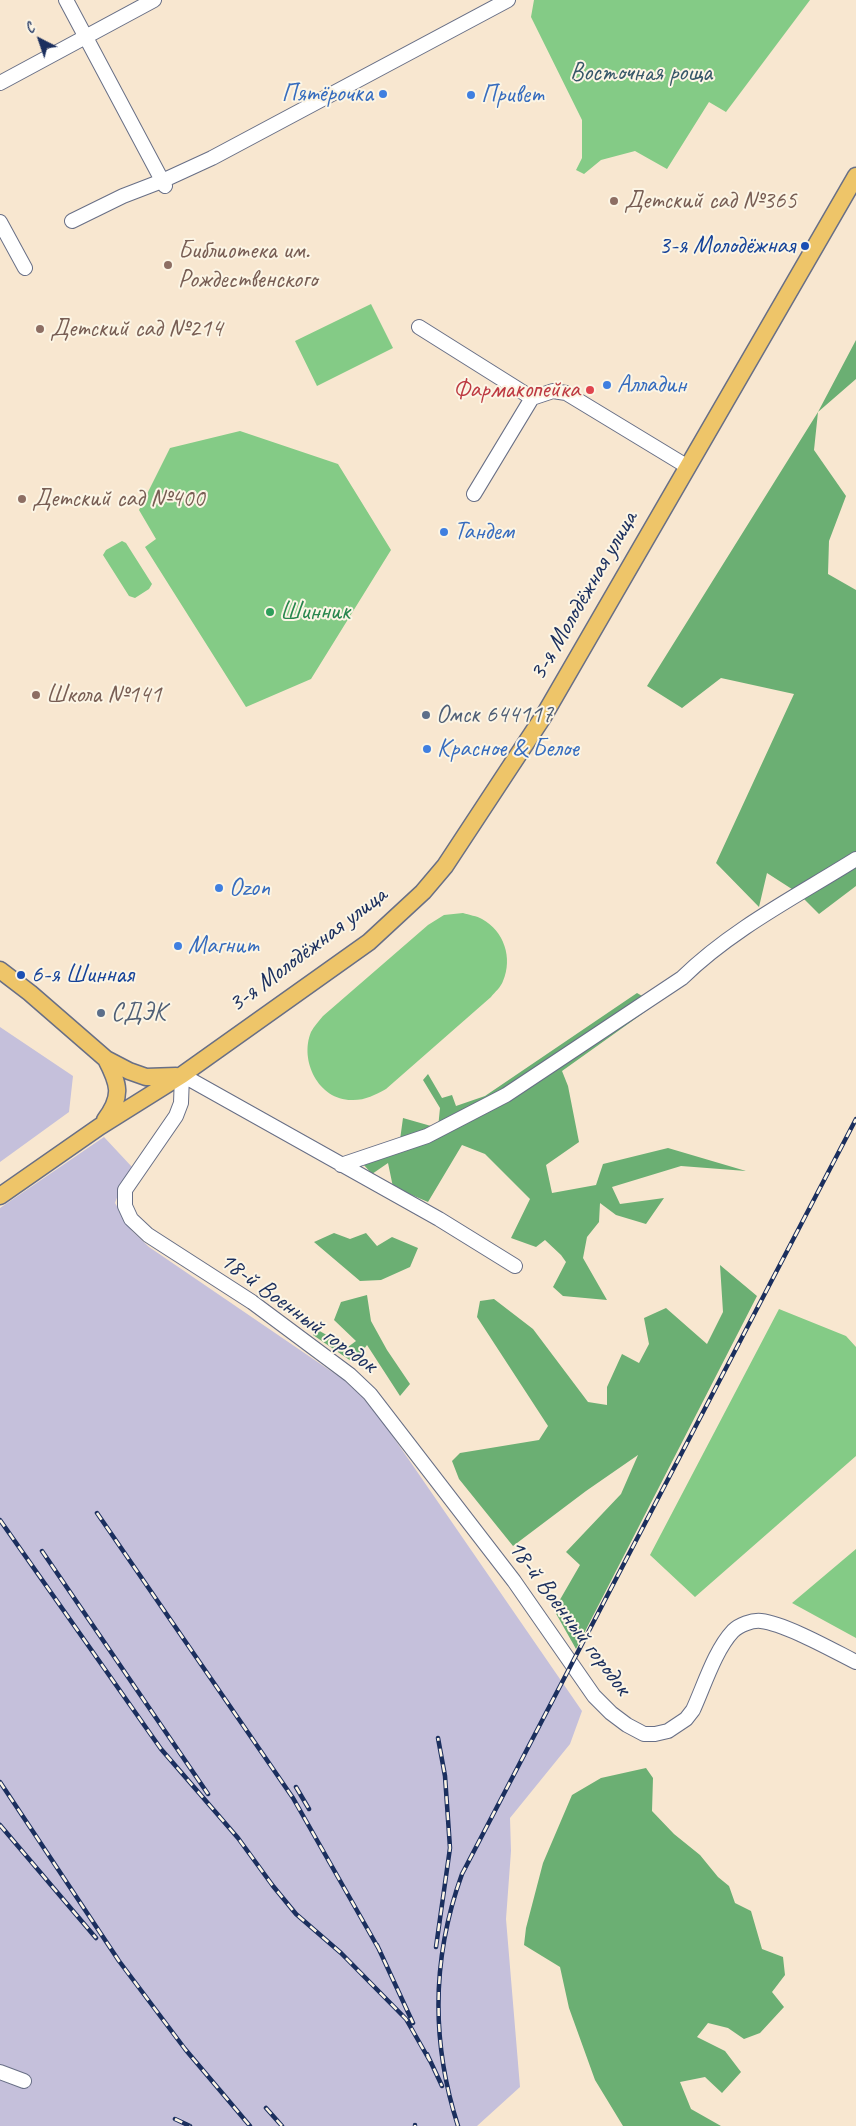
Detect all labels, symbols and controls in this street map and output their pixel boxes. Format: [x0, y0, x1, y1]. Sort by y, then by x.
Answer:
north arrow [15, 15, 65, 65]
text: С [22, 20, 38, 37]
park label: Восточная роща [570, 58, 712, 88]
place label: Пятёрочка [281, 79, 373, 109]
place label: Привет [481, 80, 544, 110]
marker: Пятёрочка [377, 88, 389, 100]
marker: Привет [465, 89, 477, 101]
place label: Детский сад №365 [624, 186, 797, 216]
marker: Детский сад №365 [608, 195, 620, 207]
place label: 3-я Молодёжная [659, 231, 795, 261]
place label: Библиотека им. Рождественского [178, 236, 317, 295]
marker: 3-я Молодёжная [799, 240, 811, 252]
marker: Библиотека им. Рождественского [162, 259, 174, 271]
place label: Детский сад №214 [50, 314, 223, 344]
marker: Детский сад №214 [34, 323, 46, 335]
place label: Алладин [617, 370, 686, 400]
place label: Фармакопейка [453, 375, 580, 405]
marker: Алладин [601, 379, 613, 391]
marker: Фармакопейка [584, 384, 596, 396]
place label: Детский сад №400 [32, 484, 205, 514]
marker: Детский сад №400 [16, 493, 28, 505]
street label: 3-я Молодёжная улица [523, 506, 645, 686]
place label: Тандем [454, 517, 514, 547]
marker: Тандем [438, 526, 450, 538]
place label: Шинник [280, 597, 350, 627]
marker: Шинник [264, 606, 276, 618]
place label: Школа №141 [46, 680, 162, 710]
marker: Школа №141 [30, 689, 42, 701]
place label: Омск 644117 [436, 700, 553, 730]
marker: Омск 644117 [420, 709, 432, 721]
place label: Красное & Белое [437, 734, 578, 764]
marker: Красное & Белое [421, 743, 433, 755]
place label: Ozon [229, 873, 270, 903]
street label: 3-я Молодёжная улица [223, 881, 393, 1019]
marker: Ozon [213, 882, 225, 894]
place label: Магнит [188, 931, 259, 961]
marker: Магнит [172, 940, 184, 952]
place label: 6-я Шинная [31, 960, 134, 990]
marker: 6-я Шинная [15, 969, 27, 981]
place label: СДЭК [111, 998, 166, 1028]
marker: СДЭК [95, 1007, 107, 1019]
street label: 18-й Военный городок [213, 1246, 383, 1380]
street label: 18-й Военный городок [501, 1534, 637, 1702]

